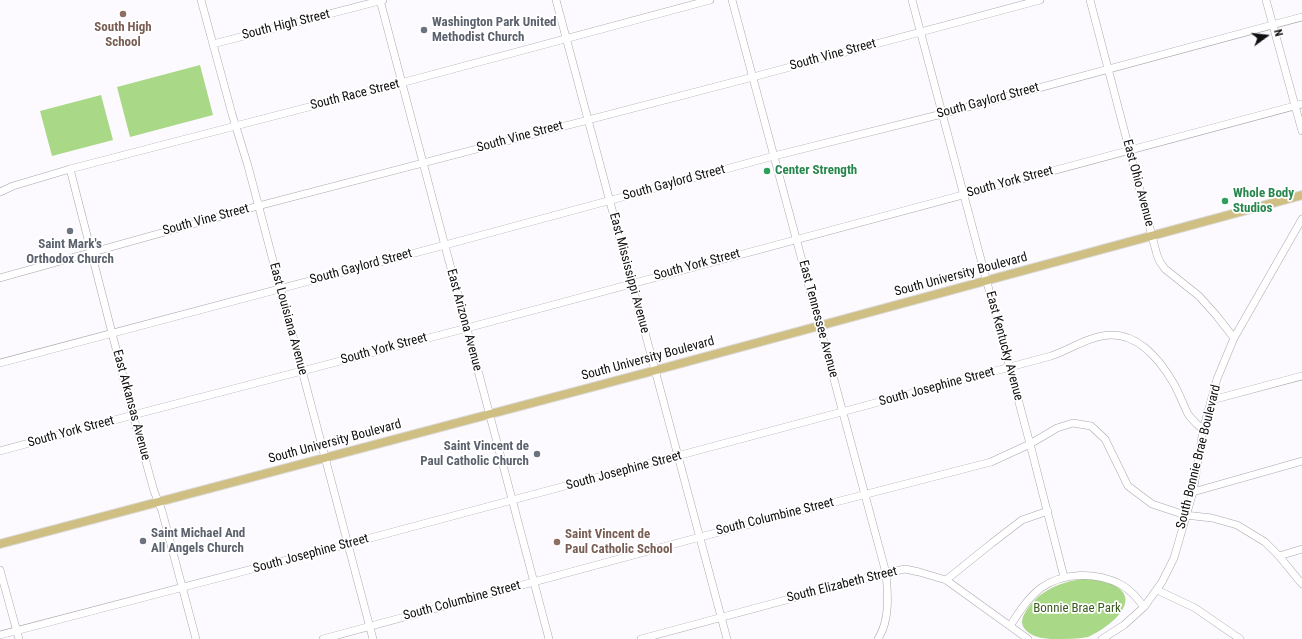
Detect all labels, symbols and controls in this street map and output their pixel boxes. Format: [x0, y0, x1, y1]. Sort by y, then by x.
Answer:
street label: South High Street [241, 7, 331, 43]
marker: South High School [118, 9, 128, 19]
place label: Washington Park United Methodist Church [432, 15, 557, 46]
north arrow [1246, 16, 1286, 56]
place label: South High School [94, 20, 152, 51]
marker: Washington Park United Methodist Church [419, 25, 429, 35]
text: N [1271, 28, 1285, 38]
street label: South Vine Street [788, 36, 878, 74]
street label: South Race Street [309, 76, 401, 114]
street label: South Gaylord Street [935, 80, 1041, 122]
street label: South Vine Street [475, 118, 565, 156]
street label: East Ohio Avenue [1119, 138, 1157, 228]
street label: South Gaylord Street [621, 162, 727, 204]
place label: Center Strength [775, 163, 857, 179]
street label: South York Street [965, 163, 1055, 201]
marker: Center Strength [762, 166, 772, 176]
place label: Whole Body Studios [1233, 186, 1294, 217]
marker: Whole Body Studios [1220, 196, 1230, 206]
street label: South Vine Street [161, 201, 251, 239]
street label: East Mississippi Avenue [605, 211, 653, 335]
marker: Saint Mark's Orthodox Church [65, 226, 75, 236]
place label: Saint Mark's Orthodox Church [26, 237, 114, 268]
street label: South Gaylord Street [308, 246, 414, 288]
street label: South York Street [652, 246, 742, 284]
street label: South University Boulevard [893, 250, 1029, 300]
street label: East Tennessee Avenue [795, 259, 841, 379]
street label: East Louisiana Avenue [266, 261, 310, 377]
street label: East Arizona Avenue [443, 267, 485, 373]
street label: East Kentucky Avenue [982, 290, 1026, 402]
street label: South York Street [339, 330, 429, 368]
street label: South University Boulevard [580, 334, 716, 384]
street label: East Arkansas Avenue [109, 348, 153, 462]
street label: South Josephine Street [878, 364, 996, 410]
street label: South Bonnie Brae Boulevard [1174, 383, 1224, 531]
street label: South York Street [26, 413, 116, 451]
street label: South University Boulevard [267, 417, 403, 467]
place label: Saint Vincent de Paul Catholic Church [420, 439, 529, 470]
street label: South Josephine Street [565, 448, 683, 494]
marker: Saint Vincent de Paul Catholic Church [532, 449, 542, 459]
street label: South Columbine Street [714, 495, 836, 539]
place label: Saint Michael And All Angels Church [151, 526, 245, 557]
place label: Saint Vincent de Paul Catholic School [565, 527, 673, 558]
street label: South Josephine Street [252, 531, 370, 577]
marker: Saint Michael And All Angels Church [138, 536, 148, 546]
marker: Saint Vincent de Paul Catholic School [552, 537, 562, 547]
street label: South Elizabeth Street [785, 564, 899, 606]
street label: South Columbine Street [402, 578, 522, 624]
park label: Bonnie Brae Park [1033, 601, 1121, 617]

